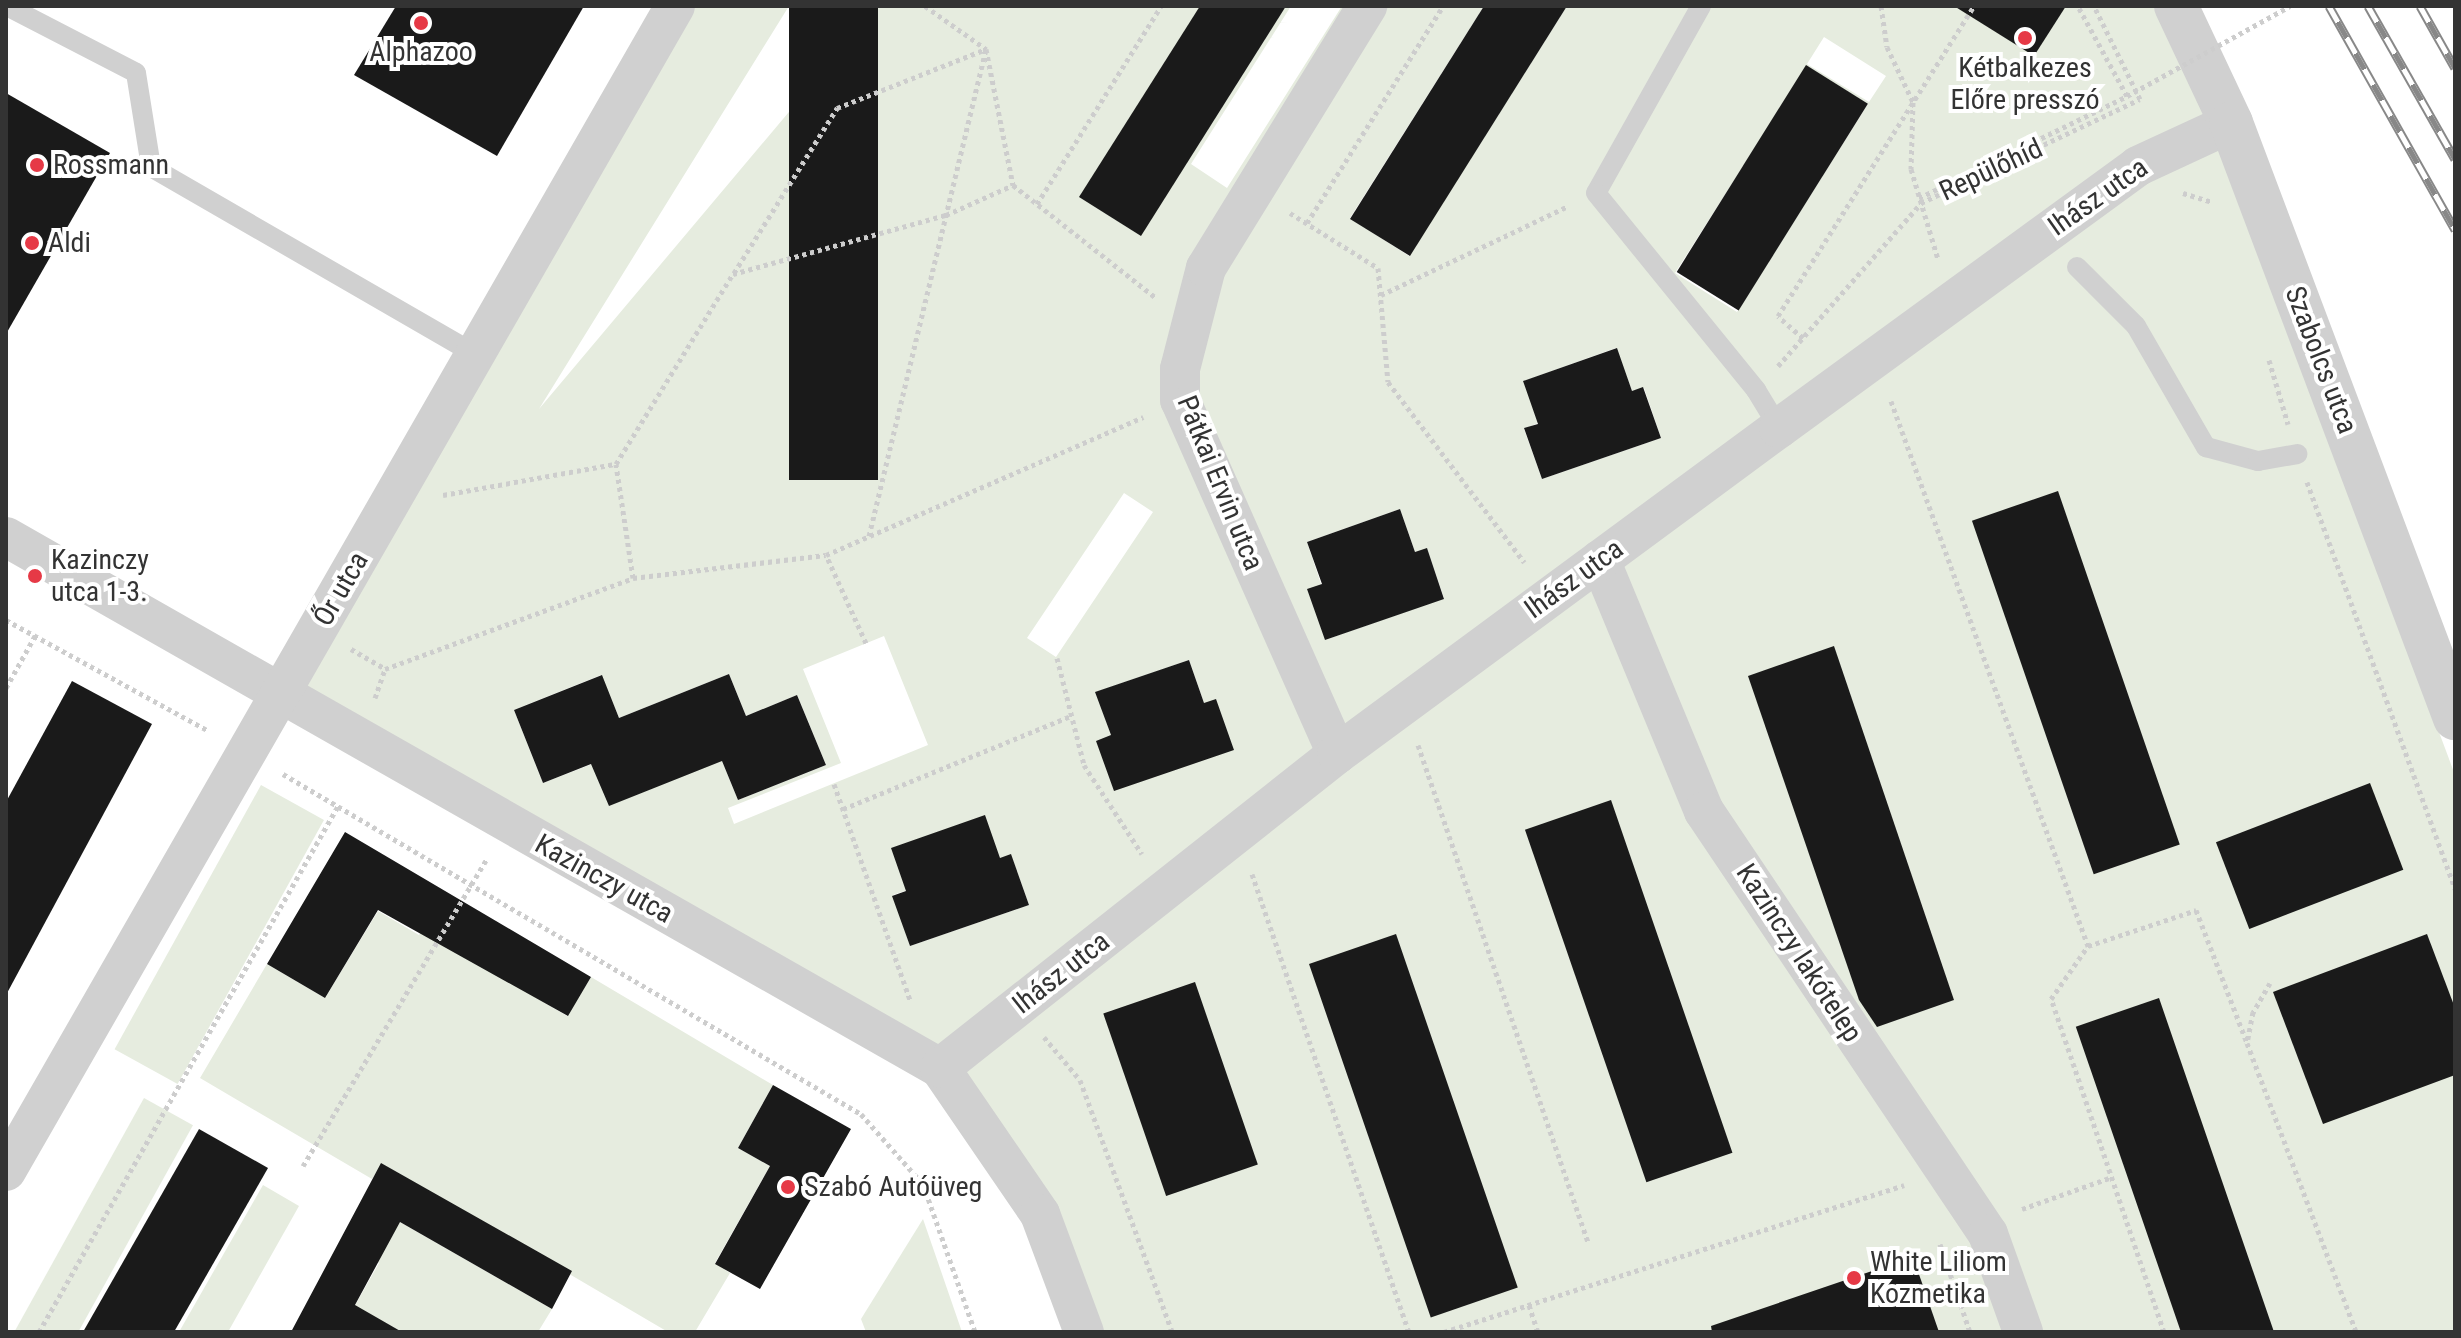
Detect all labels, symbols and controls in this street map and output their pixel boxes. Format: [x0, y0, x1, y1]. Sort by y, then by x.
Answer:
marker: Alphazoo [412, 14, 430, 32]
marker: Kétbalkezes Előre presszó [2016, 29, 2034, 47]
place label: Alphazoo [369, 35, 473, 69]
place label: Kétbalkezes Előre presszó [1950, 51, 2100, 117]
street label: Repülőhíd [1934, 132, 2048, 208]
place label: Rossmann [53, 148, 169, 182]
street label: Ihász utca [2042, 151, 2154, 243]
marker: Rossmann [28, 156, 46, 174]
place label: Aldi [48, 226, 91, 260]
marker: Aldi [23, 234, 41, 252]
street label: Szabolcs utca [2278, 282, 2364, 438]
street label: Pátkai Ervin utca [1170, 391, 1270, 575]
street label: Ihász utca [1518, 532, 1630, 626]
place label: Kazinczy utca 1-3. [51, 543, 149, 609]
street label: Őr utca [306, 546, 376, 632]
marker: Kazinczy utca 1-3. [26, 567, 44, 585]
street label: Kazinczy utca [529, 827, 679, 931]
street label: Kazinczy lakótelep [1729, 858, 1869, 1048]
street label: Ihász utca [1006, 925, 1116, 1021]
place label: Szabó Autóüveg [804, 1170, 982, 1204]
marker: Szabó Autóüveg [779, 1178, 797, 1196]
place label: White Liliom Kozmetika [1870, 1245, 2007, 1311]
marker: White Liliom Kozmetika [1845, 1269, 1863, 1287]

